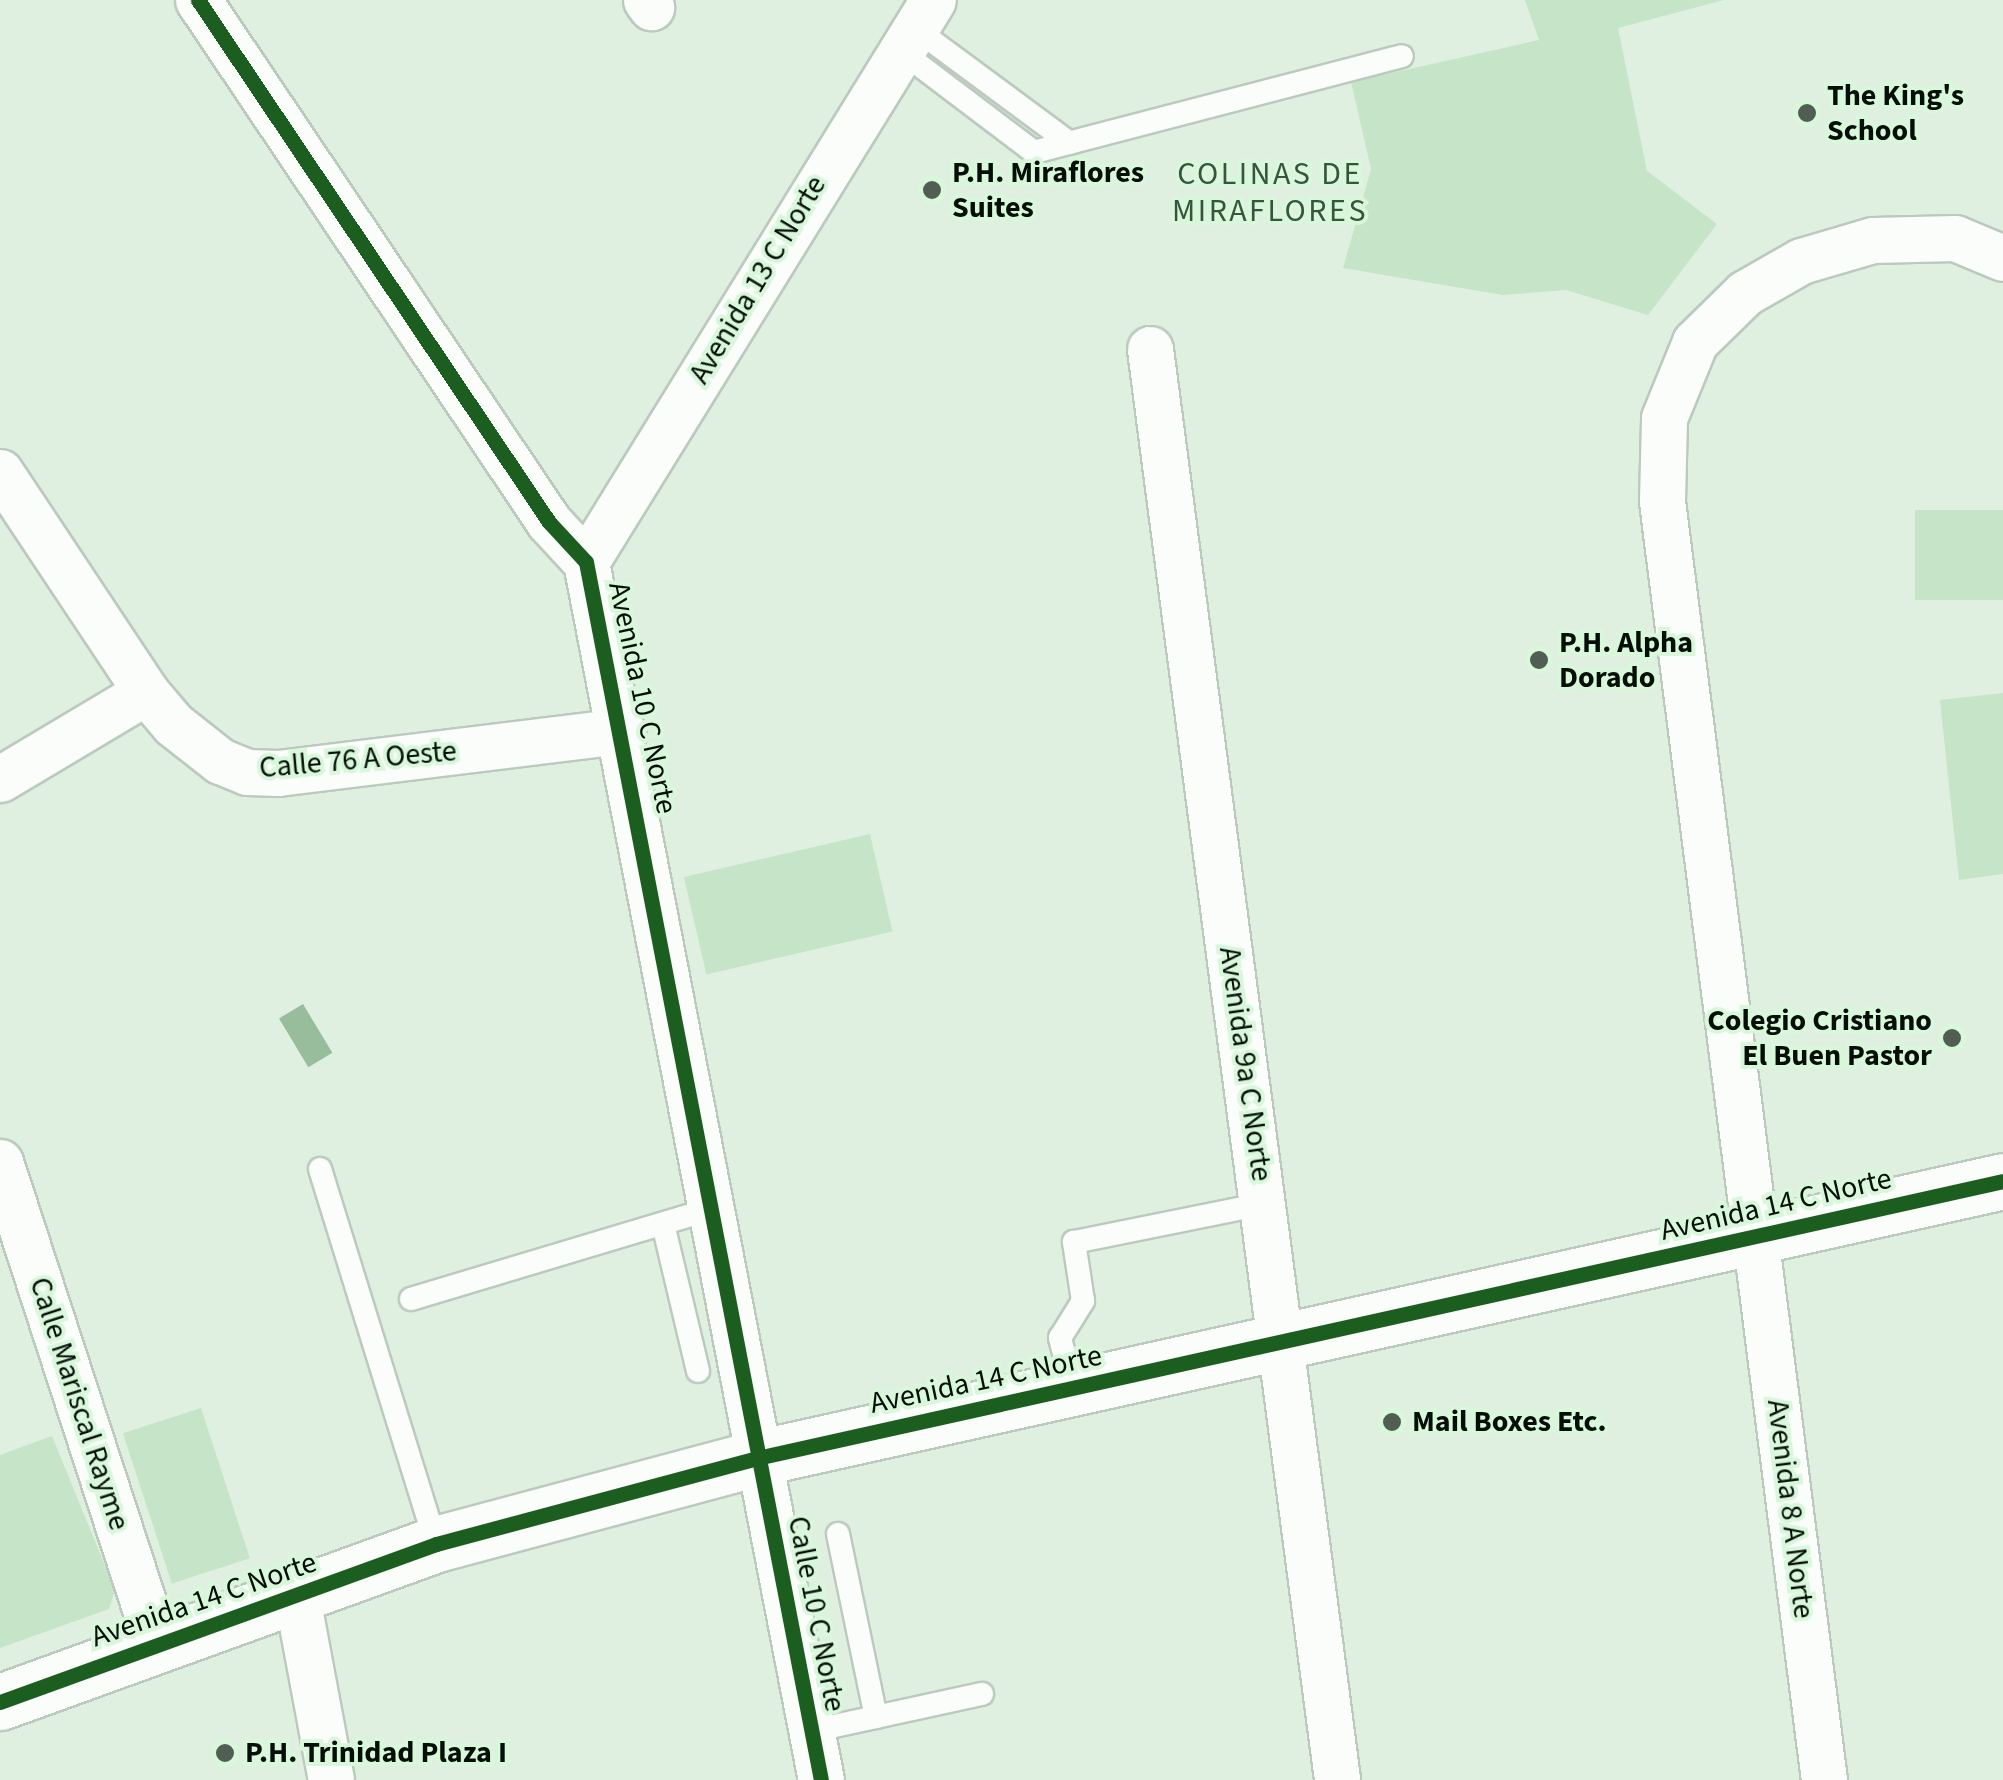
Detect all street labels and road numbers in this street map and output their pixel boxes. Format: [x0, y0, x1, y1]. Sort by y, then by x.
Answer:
street label: Avenida 13 C Norte [682, 170, 834, 390]
street label: Avenida 10 C Norte [600, 579, 684, 817]
street label: Calle 76 A Oeste [258, 733, 458, 787]
street label: Avenida 9a C Norte [1211, 945, 1279, 1183]
street label: Avenida 14 C Norte [1657, 1161, 1895, 1249]
street label: Calle Mariscal Rayme [21, 1273, 137, 1535]
street label: Avenida 14 C Norte [867, 1338, 1105, 1422]
street label: Avenida 8 A Norte [1759, 1397, 1821, 1621]
street label: Calle 10 C Norte [779, 1513, 853, 1715]
street label: Avenida 14 C Norte [87, 1545, 321, 1655]

